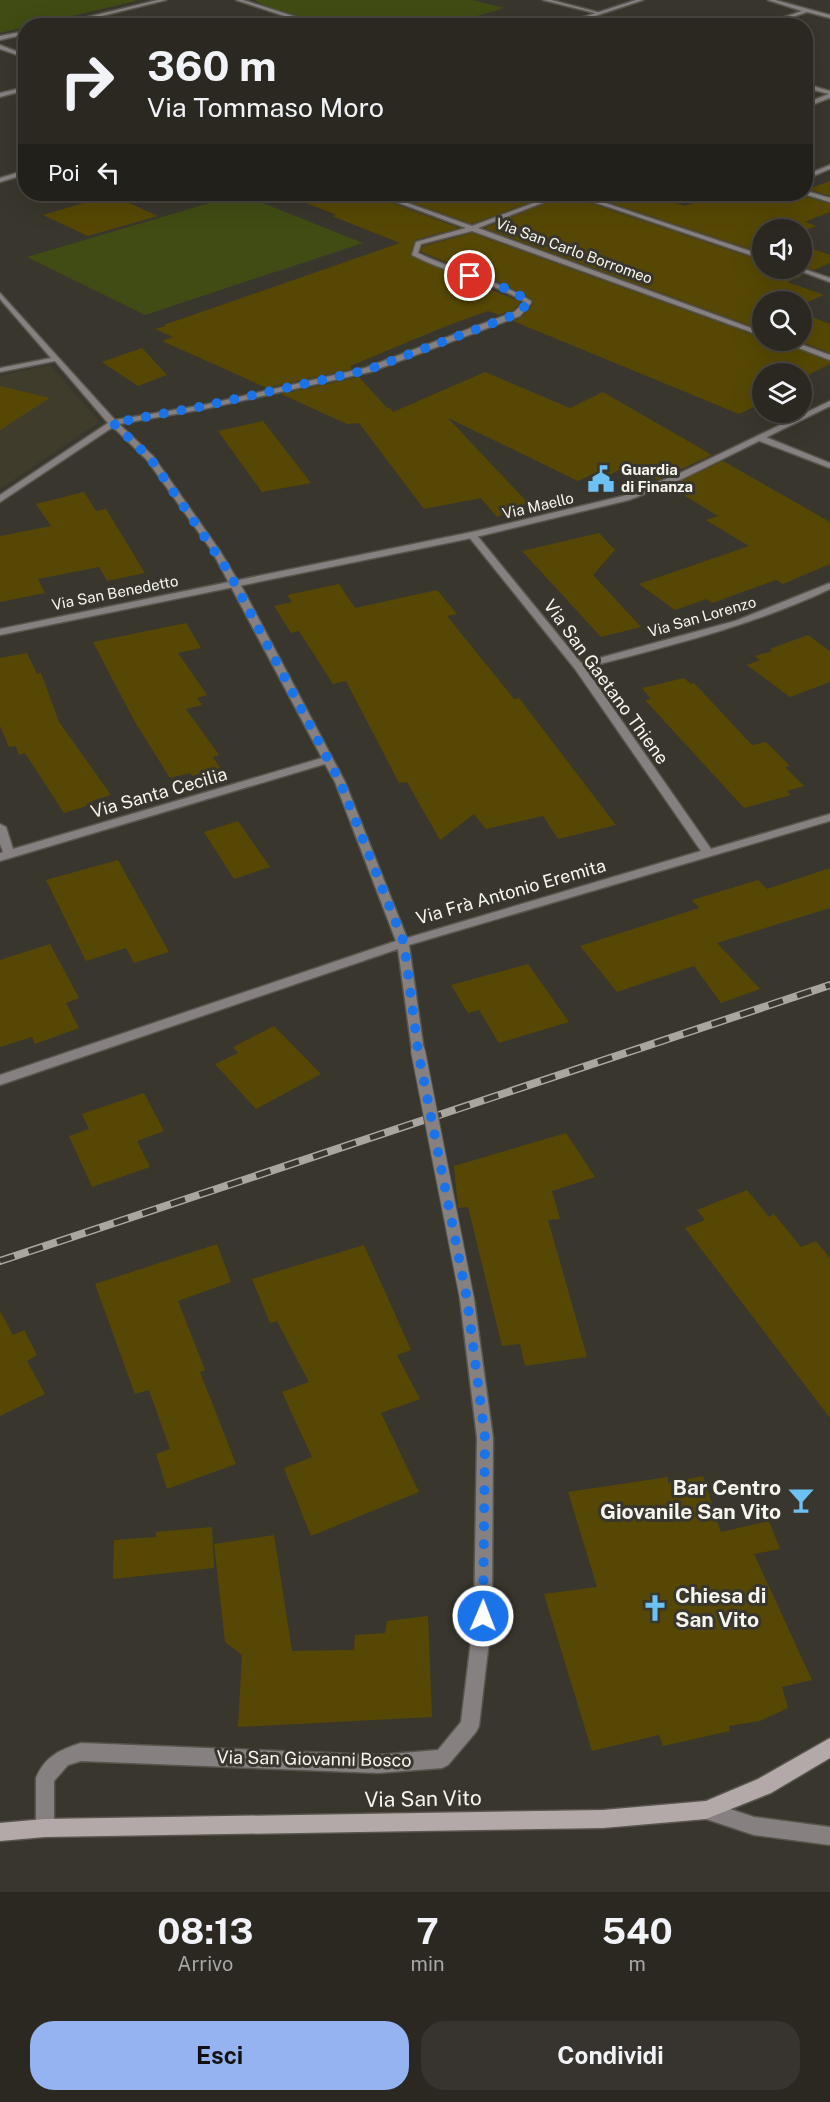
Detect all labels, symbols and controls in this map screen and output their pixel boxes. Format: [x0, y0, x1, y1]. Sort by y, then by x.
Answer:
text: 360 m [147, 41, 277, 90]
icon: right [48, 42, 126, 120]
text: Via Tommaso Moro [147, 91, 384, 123]
icon: left [92, 156, 125, 189]
text: Poi [48, 160, 80, 186]
street label: Via San Carlo Borromeo [493, 214, 655, 287]
map controls [752, 219, 812, 423]
button: sound [752, 219, 812, 279]
pin [444, 250, 495, 301]
icon: arrive [453, 259, 486, 292]
button: search [752, 291, 812, 351]
button: layers [752, 363, 812, 423]
place label: Guardia di Finanza [621, 461, 693, 495]
public building icon: Guardia di Finanza [586, 464, 616, 494]
street label: Via Maello [501, 489, 575, 522]
street label: Via San Benedetto [50, 572, 180, 613]
street label: Via San Lorenzo [646, 593, 758, 640]
street label: Via San Gaetano Thiene [540, 595, 673, 768]
street label: Via Santa Cecilia [88, 763, 229, 822]
street label: Via Frà Antonio Eremita [413, 854, 608, 929]
place label: Bar Centro Giovanile San Vito [600, 1475, 781, 1524]
bar icon: Bar Centro Giovanile San Vito [786, 1485, 816, 1515]
place label: Chiesa di San Vito [675, 1583, 766, 1632]
position arrow [451, 1584, 515, 1648]
church icon: Chiesa di San Vito [640, 1593, 670, 1623]
street label: Via San Giovanni Bosco [216, 1746, 412, 1771]
street label: Via San Vito [364, 1785, 482, 1812]
text: 08:13 [157, 1910, 253, 1952]
text: 7 [416, 1910, 439, 1952]
text: 540 [602, 1910, 673, 1952]
text: Arrivo [177, 1952, 233, 1976]
text: min [411, 1952, 445, 1976]
text: m [629, 1952, 646, 1976]
button: Esci [30, 2021, 409, 2090]
button: Condividi [421, 2021, 800, 2090]

